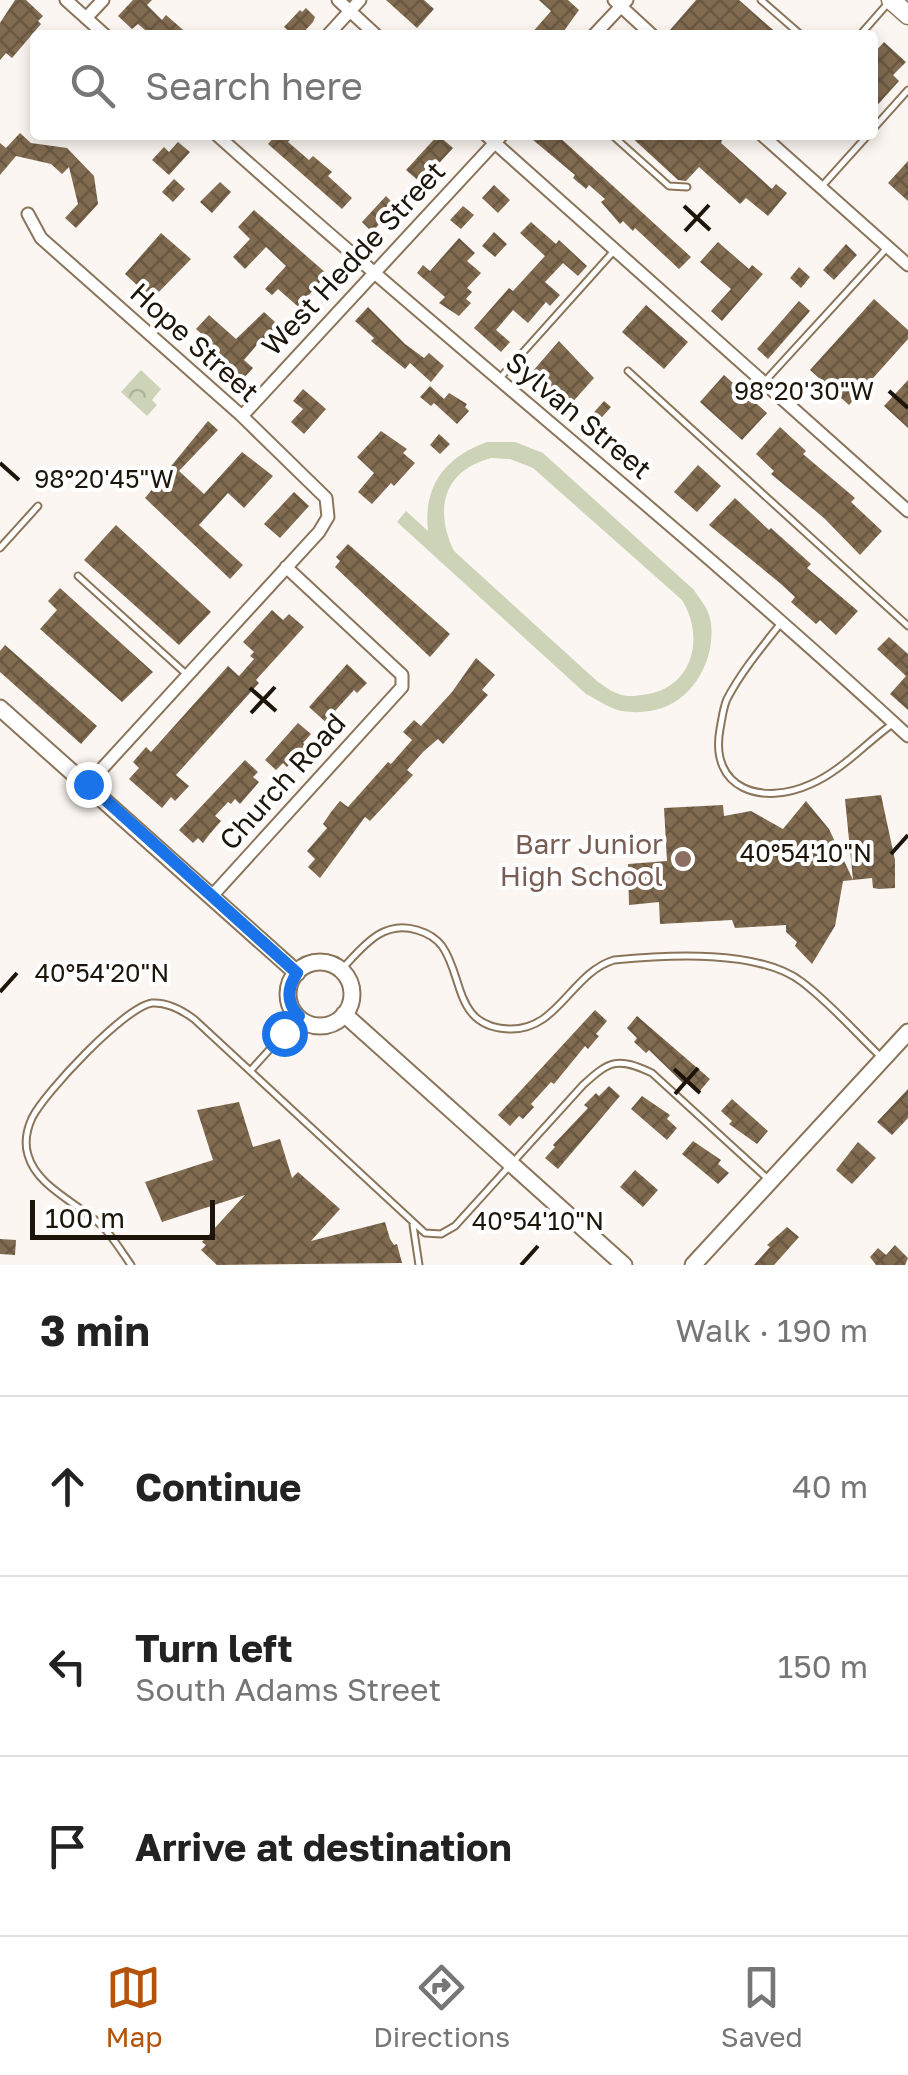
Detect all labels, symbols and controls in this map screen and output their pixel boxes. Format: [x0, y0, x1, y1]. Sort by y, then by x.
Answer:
search box [30, 30, 878, 140]
icon: search [65, 58, 120, 113]
text: Search here [145, 63, 363, 108]
street label: West Hedde Street [255, 154, 451, 362]
street label: Hope Street [124, 276, 266, 408]
street label: Sylvan Street [500, 345, 658, 485]
text: 98°20'30"W [734, 375, 874, 406]
text: 98°20'45"W [34, 463, 174, 494]
street label: Church Road [212, 706, 352, 856]
route end [66, 762, 112, 808]
place label: Barr Junior High School [500, 827, 663, 892]
text: 40°54'10"N [740, 837, 872, 868]
marker: Barr Junior High School [672, 848, 694, 870]
text: 40°54'20"N [35, 957, 169, 988]
route start [262, 1011, 308, 1057]
scale bar [30, 1195, 215, 1240]
text: 100 m [45, 1201, 125, 1234]
text: 40°54'10"N [472, 1205, 604, 1236]
text: 3 min [40, 1305, 150, 1355]
text: Walk · 190 m [676, 1311, 868, 1349]
icon: ahead [40, 1459, 95, 1514]
text: Continue [135, 1464, 301, 1509]
text: 40 m [792, 1467, 868, 1505]
text: Turn left [135, 1625, 293, 1670]
icon: left [40, 1639, 95, 1694]
text: 150 m [778, 1647, 868, 1685]
text: South Adams Street [135, 1670, 441, 1708]
icon: arrive [40, 1819, 95, 1874]
text: Arrive at destination [135, 1824, 512, 1869]
tab: Map [105, 1960, 163, 2053]
tab: Directions [373, 1960, 510, 2053]
tab: Saved [721, 1960, 803, 2053]

